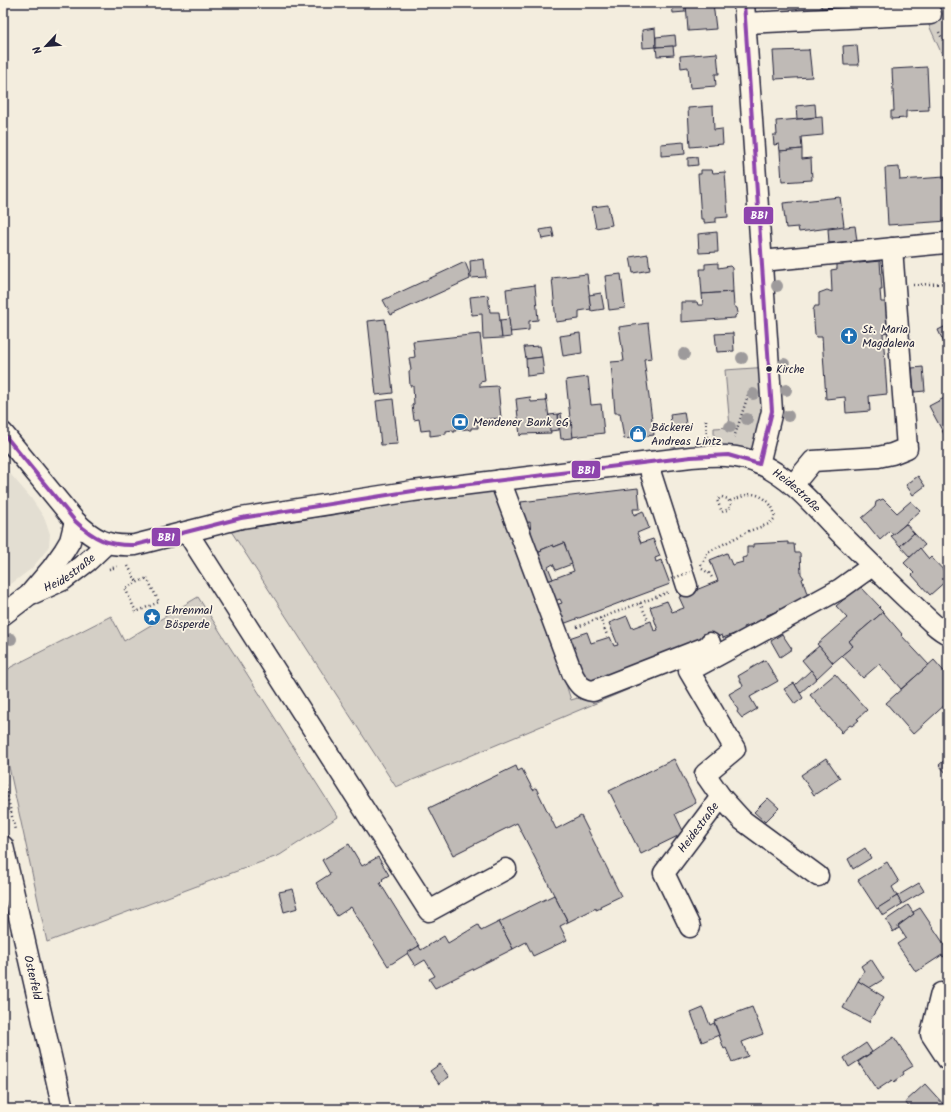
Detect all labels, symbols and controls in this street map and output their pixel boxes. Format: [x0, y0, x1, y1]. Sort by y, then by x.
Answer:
north arrow [26, 26, 66, 66]
text: N [28, 43, 48, 57]
line badge: BB1 [743, 206, 774, 225]
text: BB1 [750, 207, 768, 225]
place label: St. Maria Magdalena [862, 320, 915, 353]
church icon: St. Maria Magdalena [839, 326, 859, 346]
place label: Kirche [776, 361, 805, 379]
marker: Kirche [764, 364, 774, 374]
bank icon: Mendener Bank eG [450, 412, 470, 432]
place label: Mendener Bank eG [473, 413, 569, 432]
place label: Bäckerei Andreas Lintz [651, 418, 721, 451]
shop icon: Bäckerei Andreas Lintz [628, 424, 648, 444]
line badge: BB1 [571, 460, 601, 479]
text: BB1 [577, 462, 595, 480]
street label: Heidestraße [768, 464, 826, 517]
line badge: BB1 [151, 527, 181, 547]
text: BB1 [157, 529, 175, 547]
street label: Heidestraße [41, 549, 101, 598]
place label: Ehrenmal Bösperde [165, 601, 212, 634]
place icon: Ehrenmal Bösperde [142, 607, 162, 627]
street label: Heidestraße [673, 798, 724, 857]
street label: Osterfeld [18, 953, 47, 1003]

